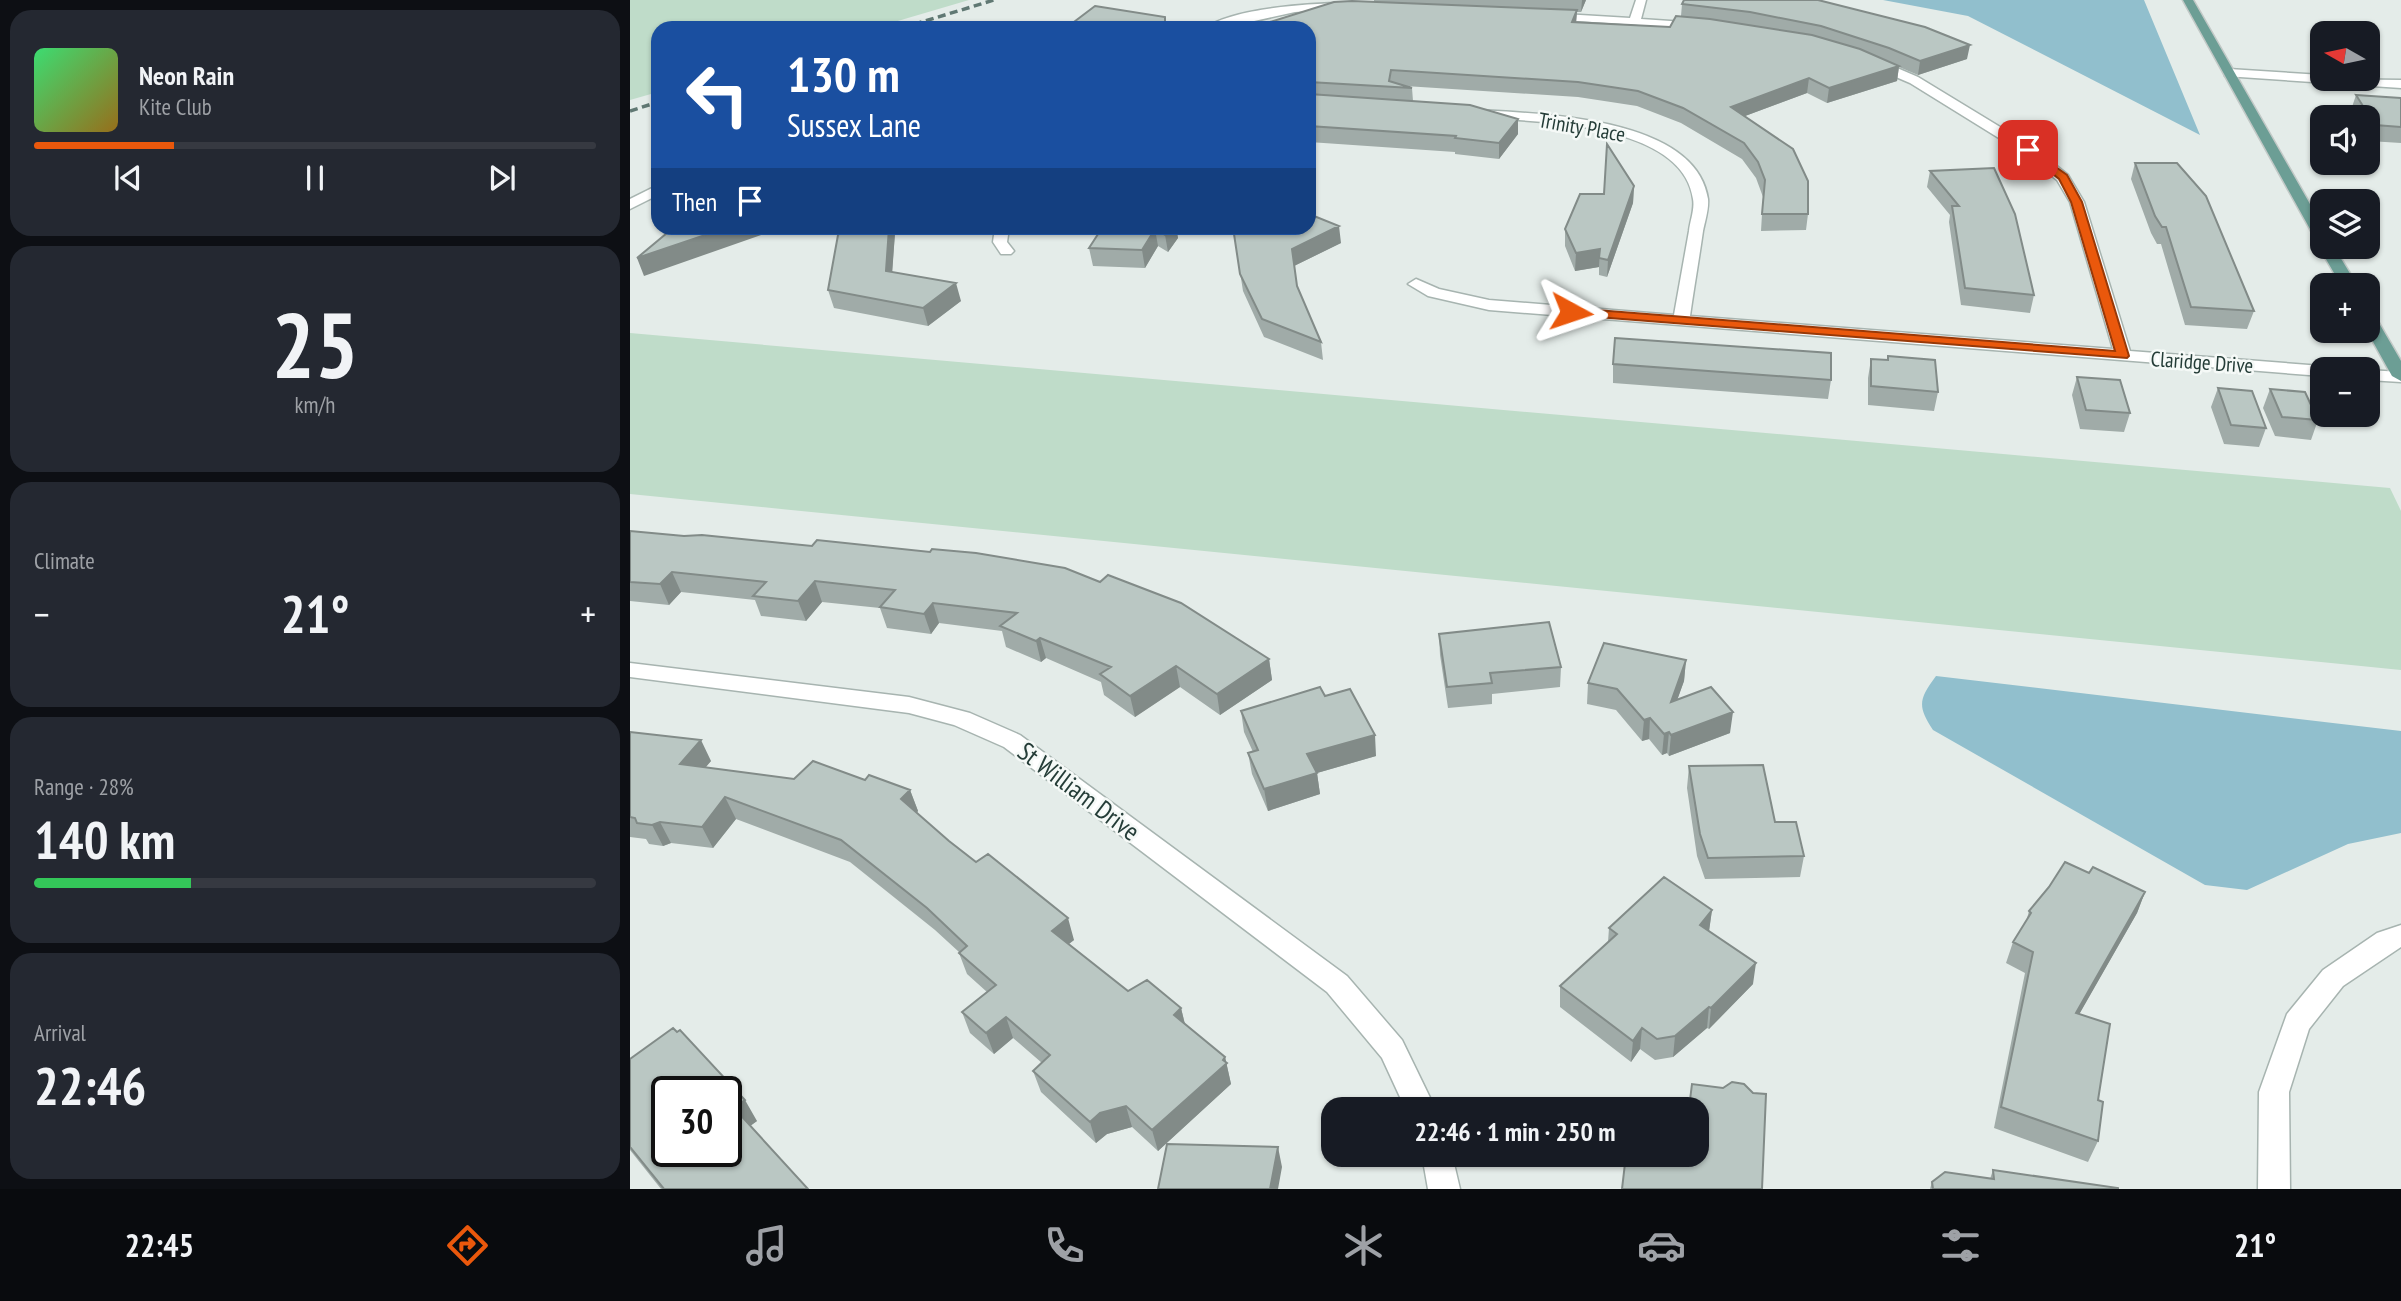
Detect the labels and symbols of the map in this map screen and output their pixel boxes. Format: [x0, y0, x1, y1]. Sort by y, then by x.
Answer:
north arrow [2310, 21, 2380, 91]
street label: Trinity Place [1537, 106, 1627, 148]
pin [1998, 120, 2058, 180]
position arrow [1534, 275, 1608, 349]
street label: Claridge Drive [2150, 345, 2254, 379]
street label: St William Drive [1011, 734, 1147, 848]
speed limit sign: 30 [651, 1076, 742, 1167]

